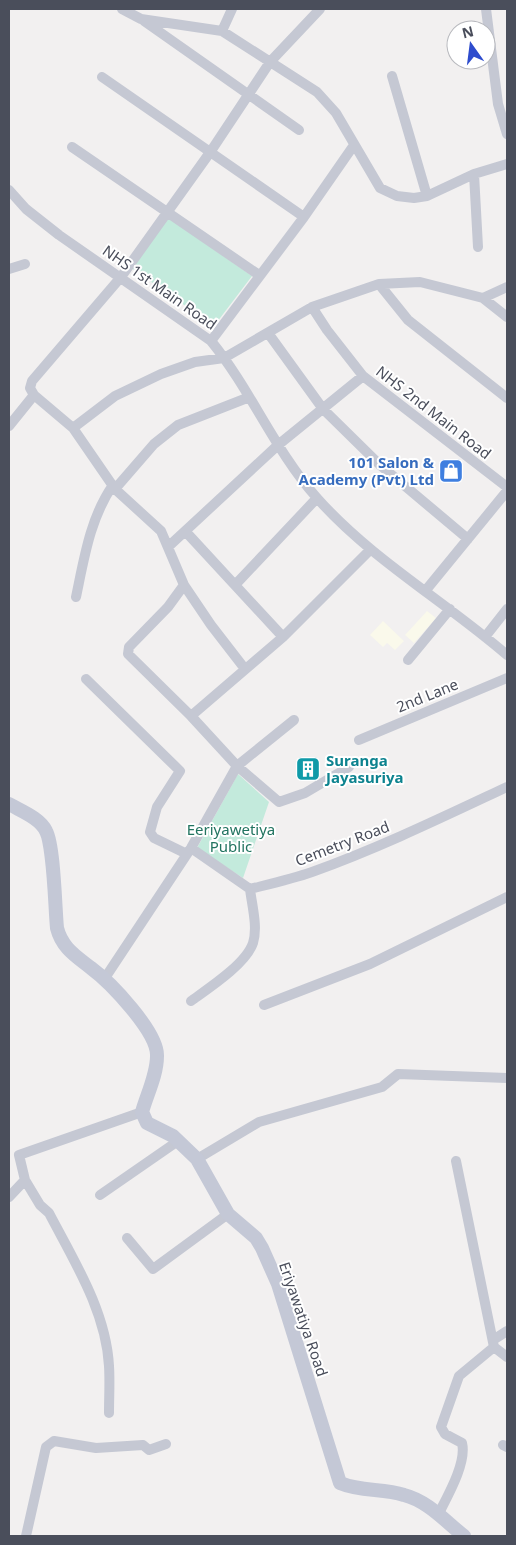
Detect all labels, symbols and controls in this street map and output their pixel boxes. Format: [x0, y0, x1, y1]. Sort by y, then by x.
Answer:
north arrow [446, 20, 496, 70]
text: N [460, 21, 476, 42]
street label: NHS 1st Main Road [99, 240, 221, 334]
street label: NHS 2nd Main Road [372, 361, 496, 463]
place label: 101 Salon & Academy (Pvt) Ltd [299, 452, 435, 489]
shop icon: 101 Salon & Academy (Pvt) Ltd [438, 458, 464, 484]
street label: 2nd Lane [393, 674, 461, 716]
place label: Suranga Jayasuriya [324, 750, 404, 787]
building icon: Suranga Jayasuriya [295, 756, 321, 782]
street label: Cemetry Road [292, 816, 392, 870]
park label: Eeriyawetiya Public [187, 819, 275, 856]
street label: Eriyawatiya Road [275, 1259, 333, 1379]

